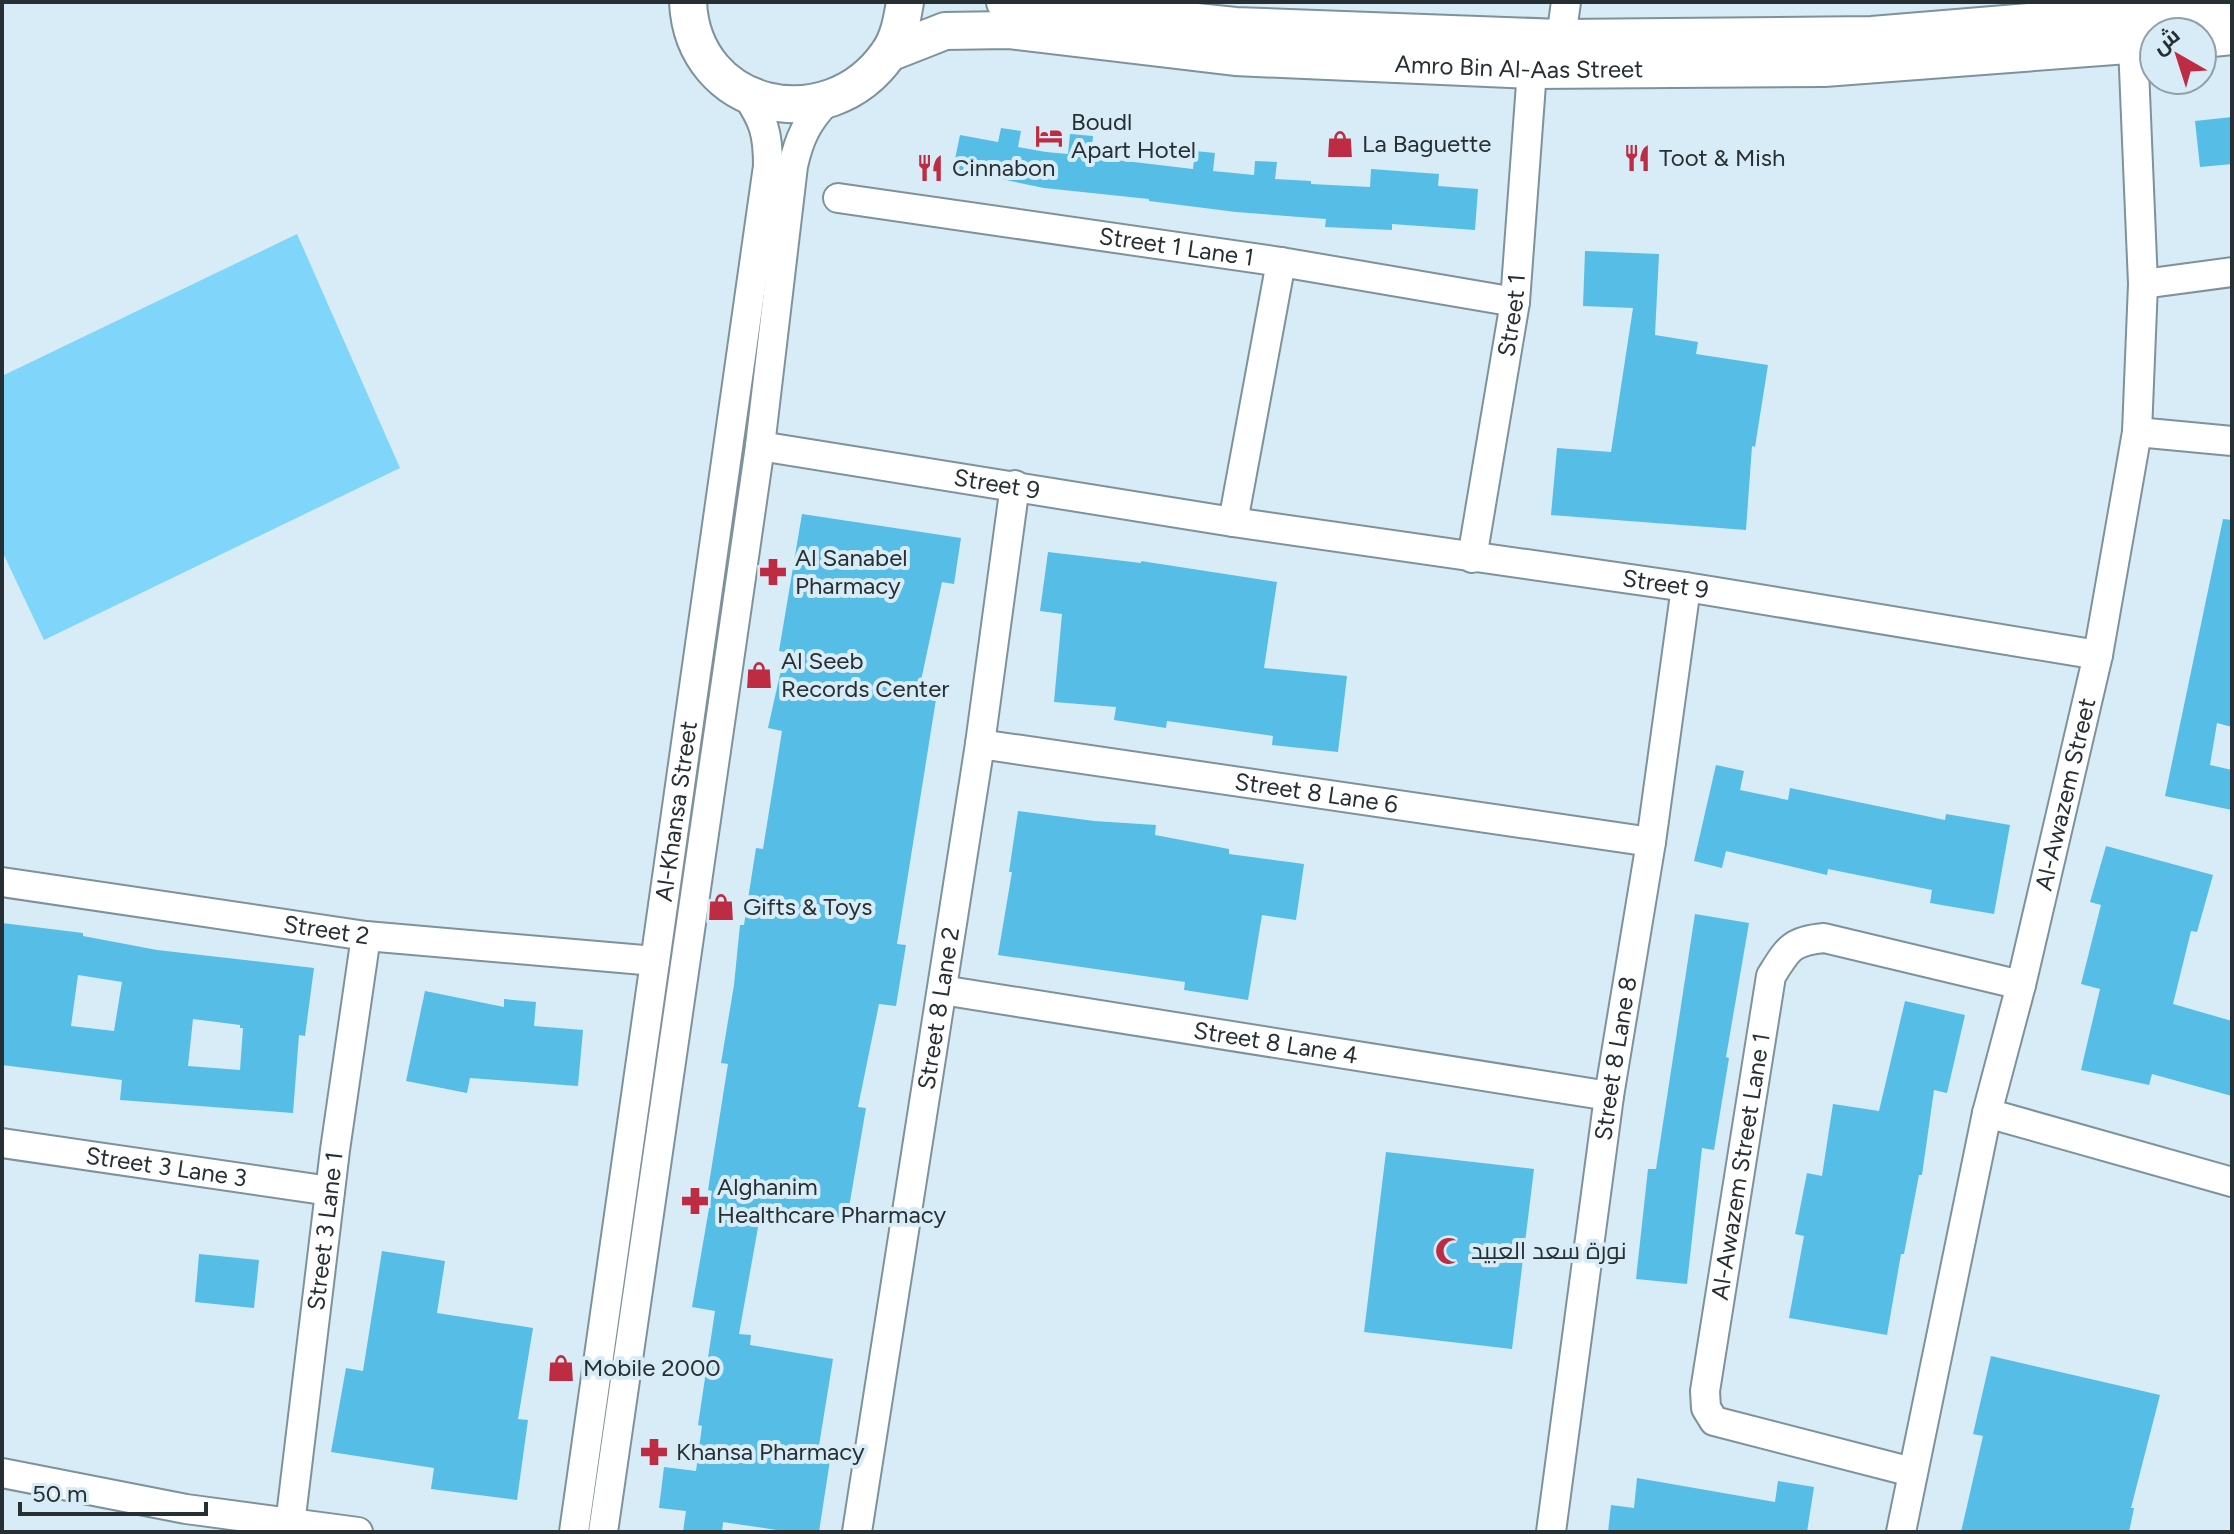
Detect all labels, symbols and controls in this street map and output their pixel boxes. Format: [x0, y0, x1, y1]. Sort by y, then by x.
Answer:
north arrow [2138, 16, 2218, 96]
text: ش [2146, 21, 2185, 60]
street label: Amro Bin Al-Aas Street [1394, 49, 1643, 84]
place label: Boudl Apart Hotel [1071, 107, 1196, 164]
hotel icon: Boudl Apart Hotel [1034, 121, 1064, 151]
shop icon: La Baguette [1325, 129, 1355, 159]
place label: La Baguette [1362, 129, 1491, 158]
restaurant icon: Toot & Mish [1622, 143, 1652, 173]
place label: Toot & Mish [1659, 143, 1785, 172]
restaurant icon: Cinnabon [915, 153, 945, 183]
place label: Cinnabon [952, 153, 1055, 182]
street label: Street 1 Lane 1 [1097, 221, 1256, 272]
street label: Street 1 [1491, 273, 1531, 359]
street label: Street 9 [952, 462, 1042, 505]
place label: Al Sanabel Pharmacy [795, 543, 908, 600]
pharmacy icon: Al Sanabel Pharmacy [758, 557, 788, 587]
street label: Street 9 [1621, 563, 1711, 605]
place label: Al Seeb Records Center [781, 646, 949, 703]
shop icon: Al Seeb Records Center [744, 660, 774, 690]
street label: Al-Awazem Street [2029, 695, 2101, 893]
street label: Al-Khansa Street [649, 719, 703, 903]
street label: Street 8 Lane 6 [1233, 766, 1400, 819]
shop icon: Gifts & Toys [706, 892, 736, 922]
place label: Gifts & Toys [743, 892, 872, 921]
street label: Street 2 [282, 909, 371, 950]
street label: Street 8 Lane 2 [911, 925, 965, 1092]
street label: Street 8 Lane 8 [1588, 974, 1643, 1142]
street label: Street 8 Lane 4 [1192, 1015, 1360, 1070]
street label: Al-Awazem Street Lane 1 [1705, 1031, 1776, 1302]
street label: Street 3 Lane 3 [84, 1140, 249, 1193]
street label: Street 3 Lane 1 [301, 1150, 349, 1312]
place label: Alghanim Healthcare Pharmacy [717, 1172, 946, 1229]
pharmacy icon: Alghanim Healthcare Pharmacy [680, 1186, 710, 1216]
mosque icon: نورة سعد العبيد [1434, 1236, 1464, 1266]
place label: نورة سعد العبيد [1471, 1236, 1627, 1265]
shop icon: Mobile 2000 [546, 1353, 576, 1383]
place label: Mobile 2000 [583, 1353, 721, 1382]
pharmacy icon: Khansa Pharmacy [639, 1437, 669, 1467]
place label: Khansa Pharmacy [676, 1437, 865, 1466]
scale bar [20, 1466, 206, 1516]
text: 50 m [32, 1479, 88, 1508]

